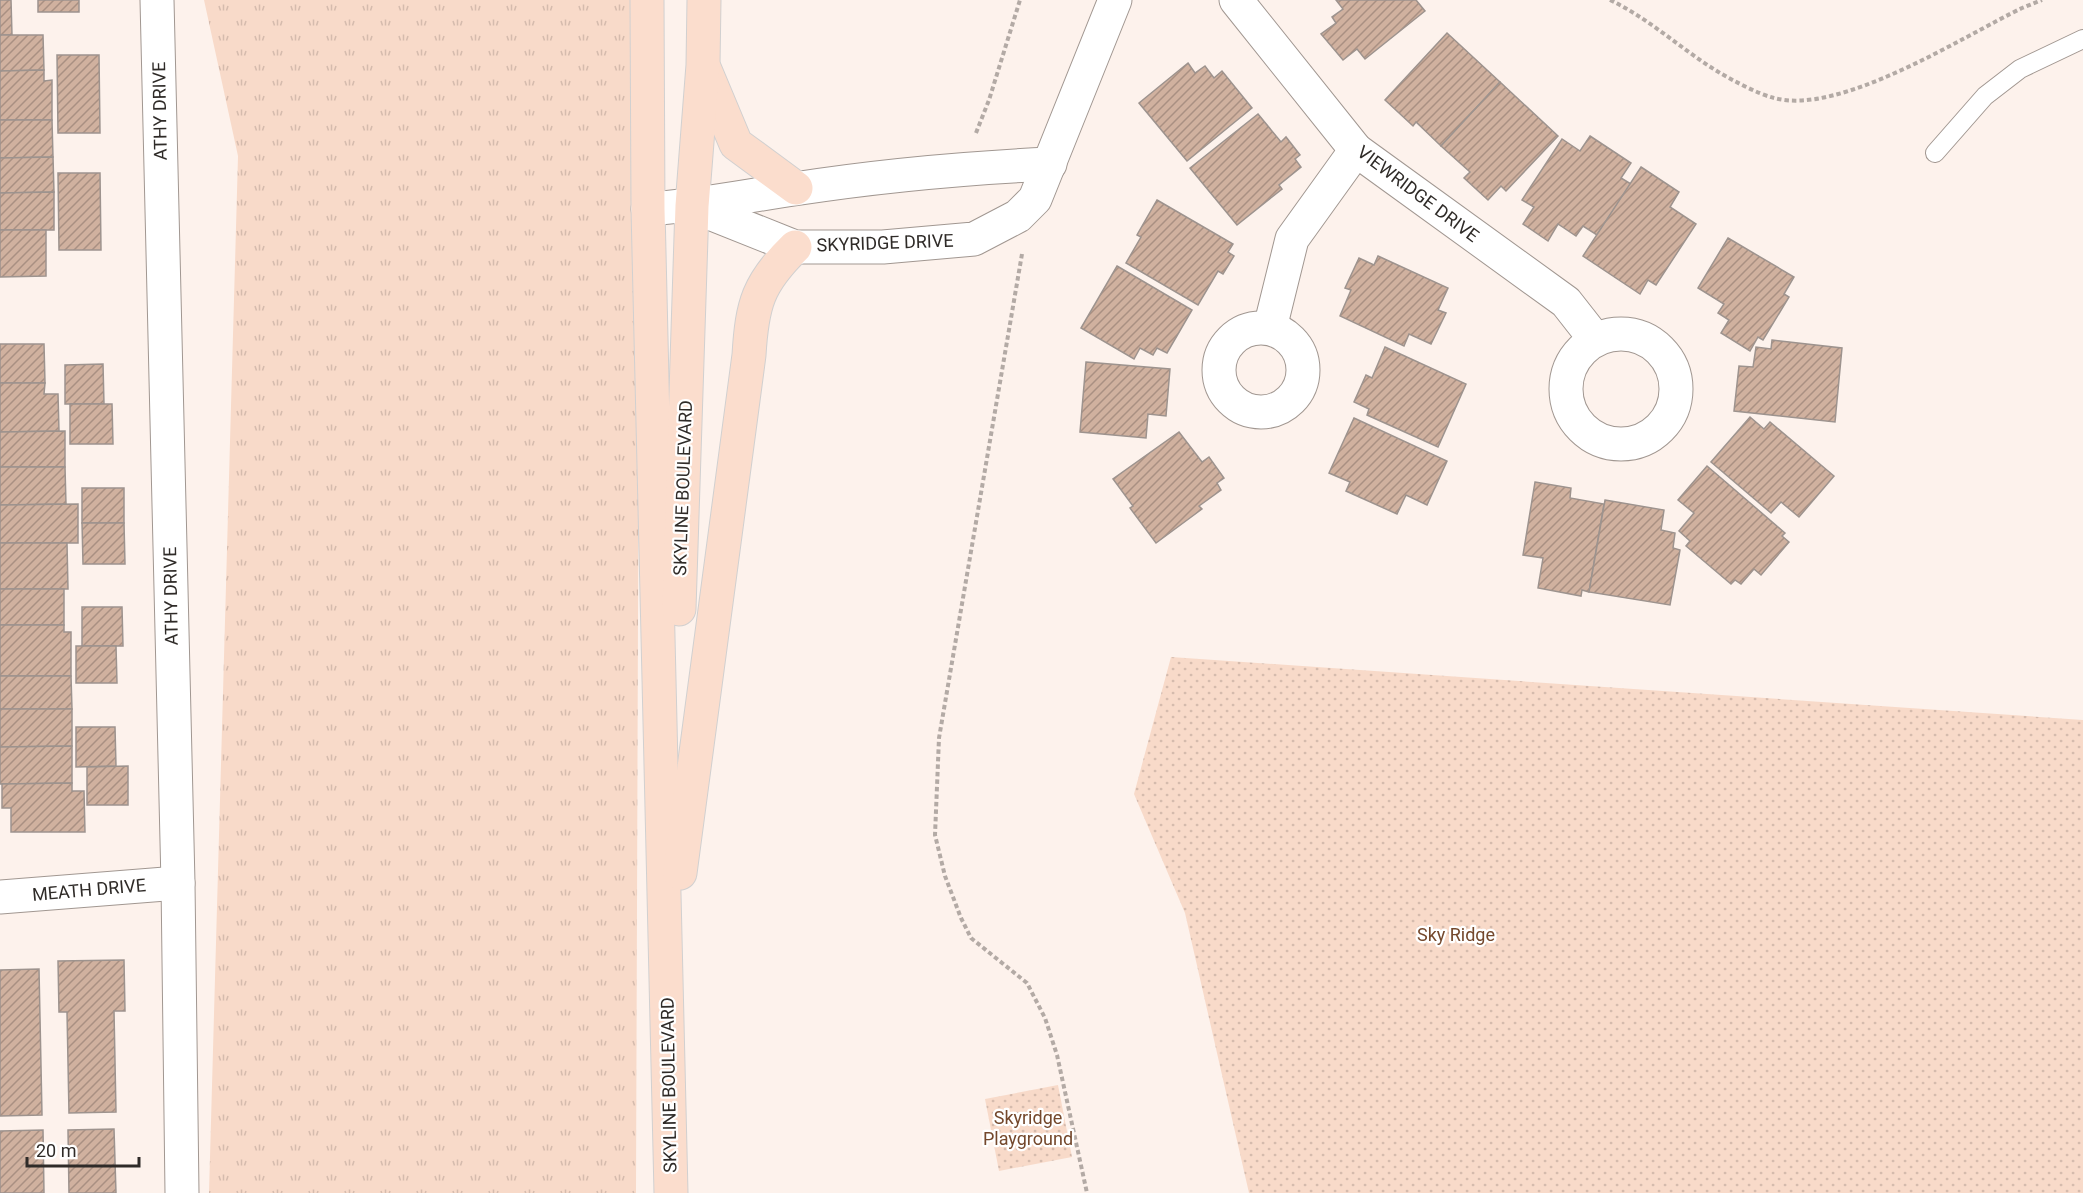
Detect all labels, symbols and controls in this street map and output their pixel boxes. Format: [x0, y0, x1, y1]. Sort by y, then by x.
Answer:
street label: ATHY DRIVE [148, 61, 171, 161]
street label: VIEWRIDGE DRIVE [1353, 141, 1483, 246]
street label: SKYRIDGE DRIVE [816, 230, 954, 255]
street label: SKYLINE BOULEVARD [669, 400, 696, 576]
street label: ATHY DRIVE [159, 546, 182, 646]
street label: MEATH DRIVE [31, 874, 147, 905]
park label: Sky Ridge [1417, 924, 1495, 945]
street label: SKYLINE BOULEVARD [656, 997, 681, 1173]
park label: Skyridge Playground [983, 1107, 1073, 1149]
scale bar [27, 1130, 140, 1168]
text: 20 m [36, 1140, 76, 1161]

